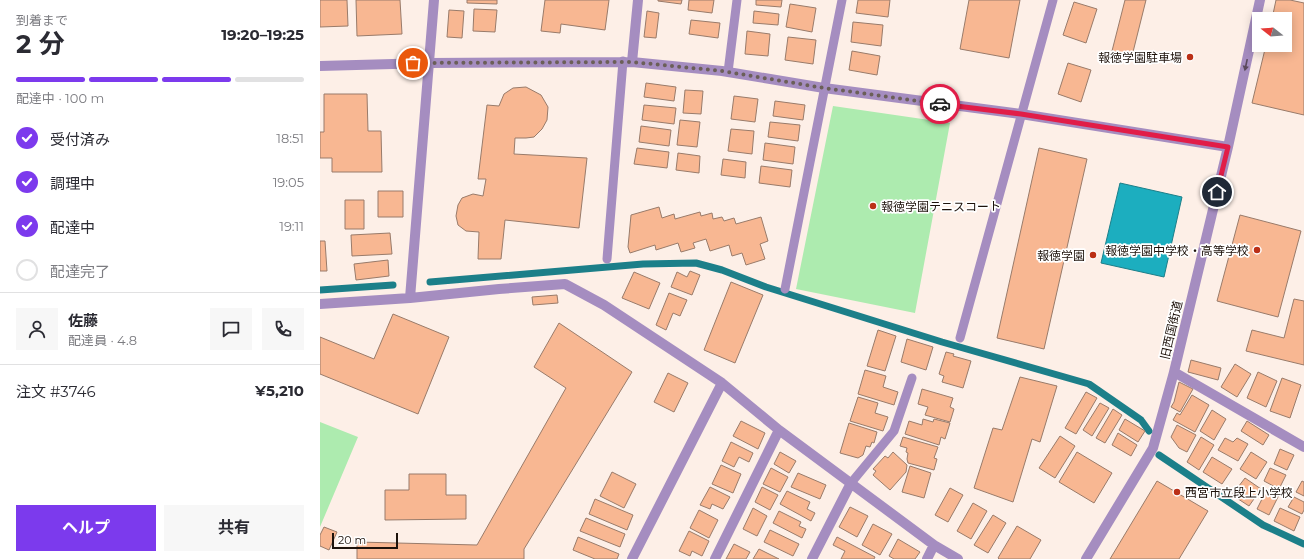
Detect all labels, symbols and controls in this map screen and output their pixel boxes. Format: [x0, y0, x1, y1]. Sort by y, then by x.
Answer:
text: 到着まで [16, 12, 68, 28]
north arrow [1252, 12, 1292, 52]
map controls [1252, 12, 1292, 52]
text: 19:20–19:25 [221, 25, 304, 44]
text: 2 分 [16, 28, 65, 60]
pin [396, 46, 430, 80]
place label: 報徳学園駐車場 [1098, 50, 1182, 65]
icon: bag [402, 52, 424, 74]
marker: 報徳学園駐車場 [1185, 52, 1195, 62]
one-way arrow [1242, 59, 1248, 72]
courier [920, 84, 960, 124]
text: 配達中 · 100 m [16, 90, 104, 106]
icon: car [929, 93, 951, 115]
icon: check [16, 127, 38, 149]
text: 受付済み [50, 130, 110, 149]
text: 18:51 [276, 130, 304, 146]
icon: check [16, 171, 38, 193]
text: 調理中 [50, 174, 95, 193]
text: 19:05 [273, 174, 304, 190]
pin [1200, 175, 1234, 209]
icon: home [1206, 181, 1228, 203]
place label: 報徳学園テニスコート [881, 199, 1001, 214]
marker: 報徳学園テニスコート [868, 201, 878, 211]
icon: check [16, 215, 38, 237]
text: 配達中 [50, 218, 95, 237]
text: 19:11 [279, 218, 304, 234]
place label: 報徳学園中学校・高等学校 [1105, 243, 1249, 258]
marker: 報徳学園中学校・高等学校 [1252, 245, 1262, 255]
place label: 報徳学園 [1037, 248, 1085, 263]
marker: 報徳学園 [1088, 250, 1098, 260]
text: 配達完了 [50, 262, 110, 281]
street label: 旧西国街道 [1157, 299, 1185, 361]
button: person [16, 308, 58, 350]
button: chat [210, 308, 252, 350]
button: phone [262, 308, 304, 350]
text: 佐藤 [68, 311, 98, 330]
text: 配達員 · 4.8 [68, 332, 137, 348]
text: ¥5,210 [255, 381, 304, 400]
text: 注文 #3746 [16, 382, 96, 401]
place label: 西宮市立段上小学校 [1185, 485, 1293, 500]
marker: 西宮市立段上小学校 [1172, 487, 1182, 497]
button: ヘルプ [16, 505, 156, 551]
button: 共有 [164, 505, 304, 551]
scale bar [332, 531, 398, 550]
text: 20 m [338, 533, 366, 547]

